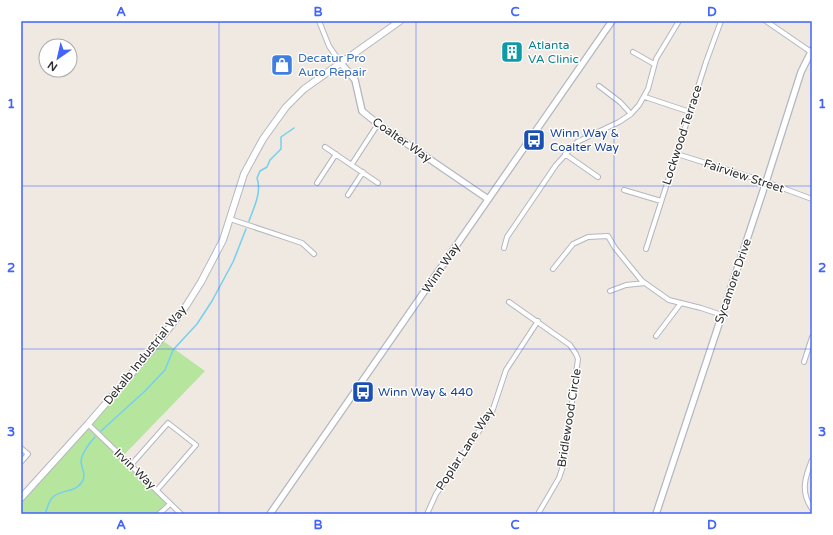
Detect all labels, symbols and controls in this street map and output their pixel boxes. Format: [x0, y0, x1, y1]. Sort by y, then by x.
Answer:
text: A [116, 4, 126, 20]
text: B [313, 4, 323, 20]
text: C [510, 4, 520, 20]
text: D [707, 4, 717, 20]
north arrow [38, 38, 78, 78]
place label: Atlanta VA Clinic [528, 38, 579, 66]
building icon: Atlanta VA Clinic [499, 39, 525, 65]
place label: Decatur Pro Auto Repair [298, 51, 367, 79]
shop icon: Decatur Pro Auto Repair [269, 52, 295, 78]
text: N [45, 58, 60, 74]
street label: Lockwood Terrace [659, 83, 705, 187]
text: 1 [7, 96, 15, 112]
text: 1 [818, 96, 826, 112]
street label: Coalter Way [370, 114, 435, 166]
place label: Winn Way & Coalter Way [550, 126, 619, 154]
bus stop icon: Winn Way & Coalter Way [521, 127, 547, 153]
street label: Fairview Street [702, 156, 786, 196]
street label: Sycamore Drive [712, 237, 754, 325]
street label: Winn Way [419, 240, 463, 296]
text: 2 [7, 260, 15, 276]
text: 2 [818, 260, 826, 276]
street label: Dekalb Industrial Way [101, 302, 190, 407]
street label: Bridlewood Circle [554, 367, 584, 468]
bus stop icon: Winn Way & 440 [350, 379, 376, 405]
place label: Winn Way & 440 [378, 385, 474, 399]
street label: Poplar Lane Way [433, 405, 497, 493]
text: 3 [7, 424, 15, 440]
text: 3 [818, 424, 826, 440]
street label: Irvin Way [111, 446, 159, 493]
text: A [116, 517, 126, 533]
text: B [313, 517, 323, 533]
text: C [510, 517, 520, 533]
text: D [707, 517, 717, 533]

